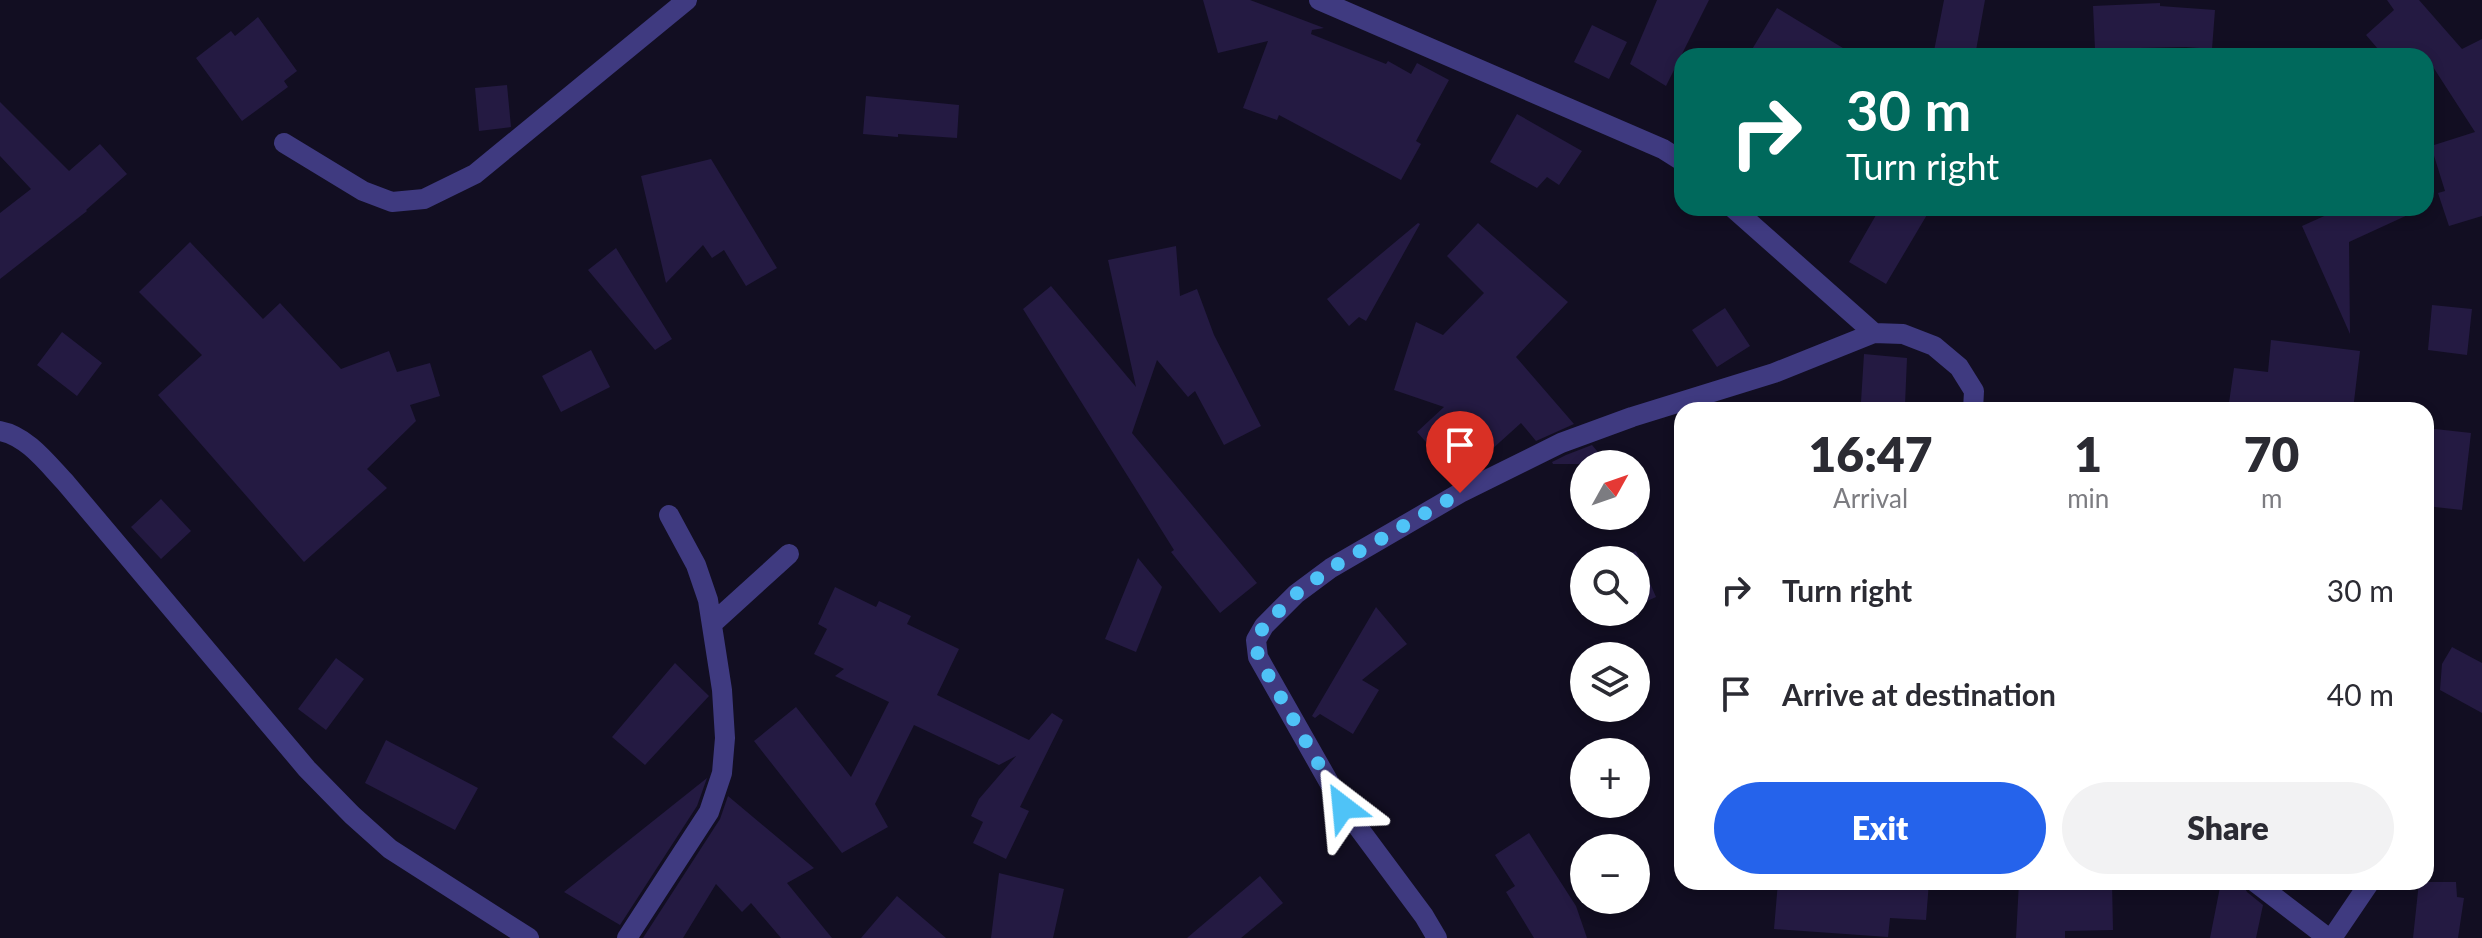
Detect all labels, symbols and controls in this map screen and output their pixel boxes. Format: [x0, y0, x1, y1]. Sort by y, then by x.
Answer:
text: 30 m [1846, 76, 1971, 143]
icon: right [1714, 80, 1818, 184]
text: Turn right [1846, 144, 1999, 188]
pin [1426, 411, 1494, 493]
icon: arrive [1438, 423, 1482, 467]
text: 16:47 [1809, 425, 1933, 482]
text: 1 [2074, 425, 2102, 482]
text: 70 [2244, 425, 2299, 482]
north arrow [1570, 450, 1650, 530]
map controls [1570, 450, 1650, 914]
text: Arrival [1833, 482, 1908, 514]
text: min [2067, 482, 2109, 514]
text: m [2261, 482, 2282, 514]
button: search [1570, 546, 1650, 626]
icon: right [1714, 568, 1758, 612]
text: Turn right [1782, 572, 1912, 608]
text: 30 m [2327, 572, 2394, 608]
button: layers [1570, 642, 1650, 722]
icon: arrive [1714, 672, 1758, 716]
text: Arrive at destination [1782, 676, 2056, 712]
text: 40 m [2327, 676, 2394, 712]
button: + [1570, 738, 1650, 818]
position arrow [1301, 765, 1385, 849]
button: Exit [1714, 782, 2046, 874]
button: Share [2062, 782, 2394, 874]
button: − [1570, 834, 1650, 914]

